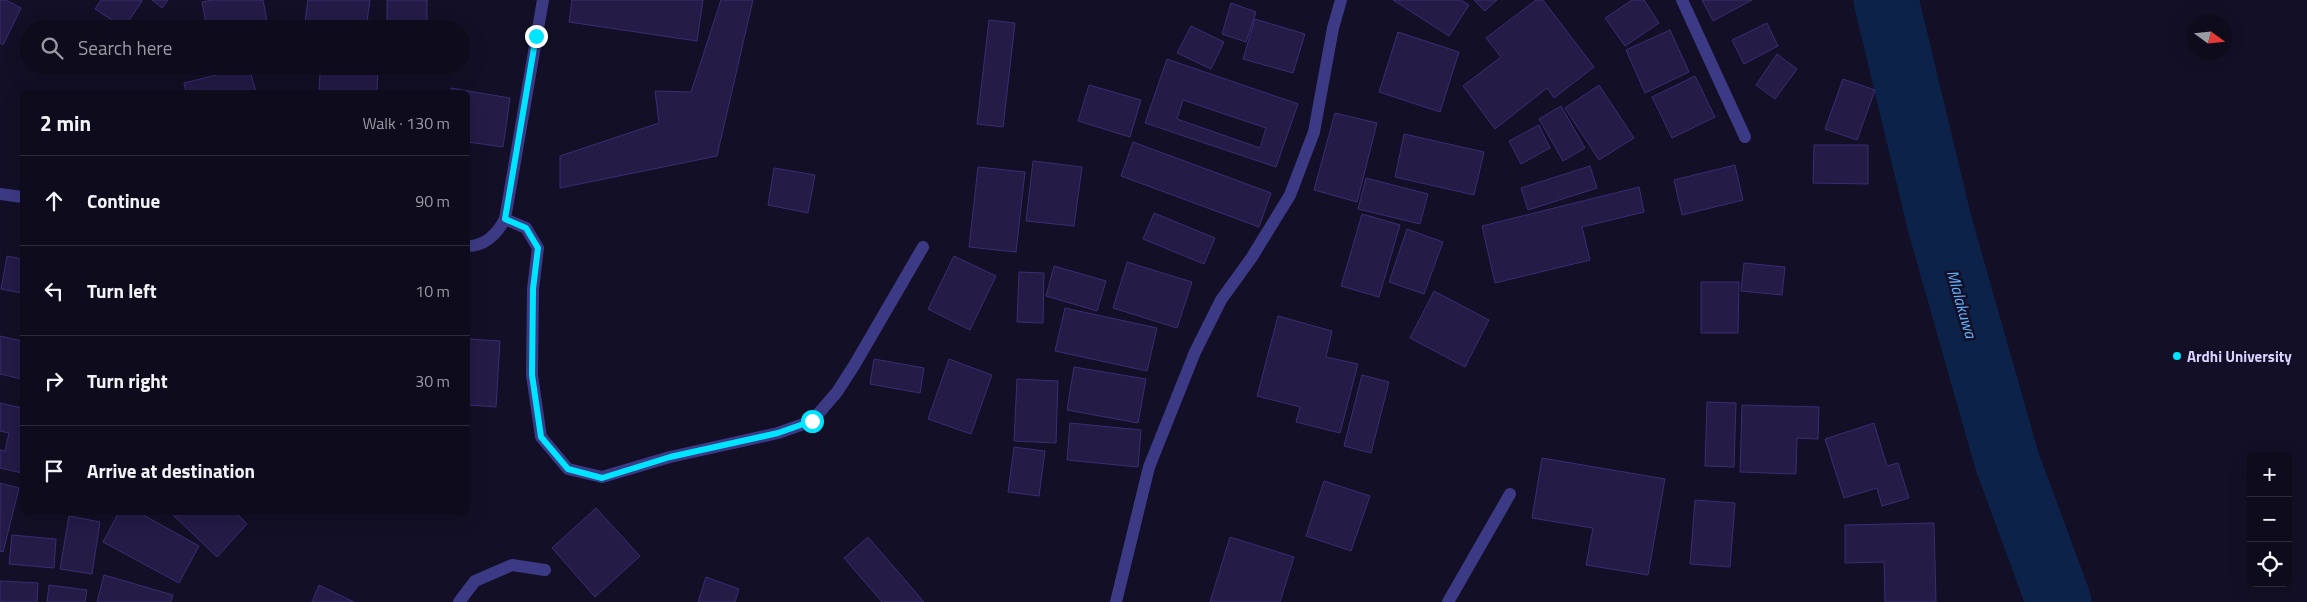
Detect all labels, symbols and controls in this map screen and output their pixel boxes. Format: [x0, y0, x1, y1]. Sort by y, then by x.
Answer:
north arrow [2187, 15, 2232, 60]
search box [20, 20, 470, 75]
route end [525, 25, 548, 48]
text: Search here [78, 33, 172, 62]
icon: search [38, 34, 66, 62]
text: 2 min [40, 107, 91, 139]
text: Walk · 130 m [362, 111, 450, 135]
text: Continue [87, 186, 160, 215]
icon: ahead [40, 187, 68, 215]
text: 90 m [415, 189, 450, 213]
water label: Mlalakuwa [1941, 267, 1983, 342]
text: Turn left [87, 276, 157, 305]
icon: left [40, 277, 68, 305]
text: 10 m [415, 279, 450, 303]
place label: Ardhi University [2187, 345, 2292, 368]
marker: Ardhi University [2171, 350, 2183, 362]
text: Turn right [87, 366, 168, 395]
icon: right [40, 367, 68, 395]
text: 30 m [415, 369, 450, 393]
route start [801, 410, 824, 433]
map controls [2247, 452, 2292, 587]
button: + [2247, 452, 2292, 497]
text: Arrive at destination [87, 456, 255, 485]
icon: arrive [40, 457, 68, 485]
button: − [2247, 497, 2292, 542]
button: locate [2247, 542, 2292, 587]

